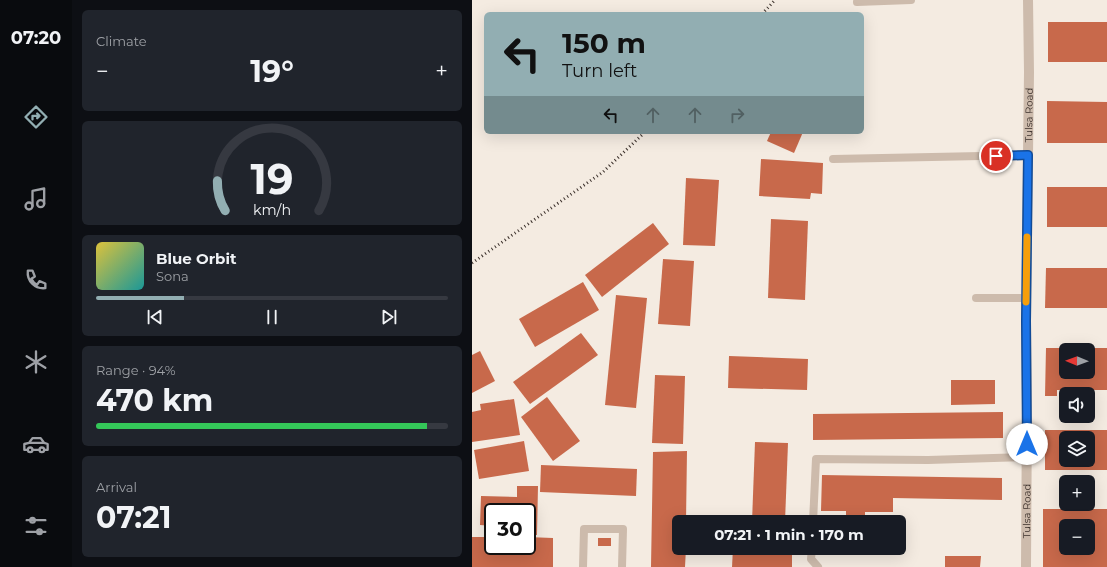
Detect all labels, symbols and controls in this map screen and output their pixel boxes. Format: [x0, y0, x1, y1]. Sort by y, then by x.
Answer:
text: 150 m [562, 26, 646, 60]
text: 07:20 [11, 27, 61, 49]
icon: left [496, 28, 548, 80]
text: Climate [96, 33, 147, 49]
text: 19° [250, 53, 294, 90]
text: − [96, 58, 109, 85]
text: + [435, 58, 448, 85]
text: Turn left [562, 60, 637, 82]
street label: Tulsa Road [1022, 88, 1036, 142]
icon: directions [22, 103, 50, 131]
icon: left [600, 104, 622, 126]
icon: ahead [642, 104, 664, 126]
icon: ahead [684, 104, 706, 126]
icon: right [726, 104, 748, 126]
pin [979, 139, 1013, 173]
icon: arrive [985, 145, 1007, 167]
text: 19 [251, 154, 293, 204]
icon: music [22, 185, 50, 213]
text: km/h [253, 200, 291, 218]
text: Blue Orbit [156, 249, 236, 268]
icon: phone [22, 266, 50, 294]
text: Sona [156, 268, 189, 284]
icon: previous [144, 306, 166, 328]
icon: pause [261, 306, 283, 328]
icon: next [378, 306, 400, 328]
north arrow [1059, 343, 1095, 379]
map controls [1059, 343, 1095, 555]
icon: climate [22, 348, 50, 376]
text: Range · 94% [96, 362, 176, 378]
text: 470 km [96, 382, 213, 419]
button: sound [1059, 387, 1095, 423]
position arrow [1006, 423, 1048, 465]
icon: car [22, 430, 50, 458]
button: layers [1059, 431, 1095, 467]
button: + [1059, 475, 1095, 511]
text: Arrival [96, 479, 137, 495]
street label: Tulsa Road [1020, 484, 1034, 538]
text: 07:21 [96, 499, 172, 536]
speed limit sign: 30 [484, 503, 536, 555]
icon: filters [22, 512, 50, 540]
button: − [1059, 519, 1095, 555]
text: 07:21 · 1 min · 170 m [714, 525, 864, 544]

